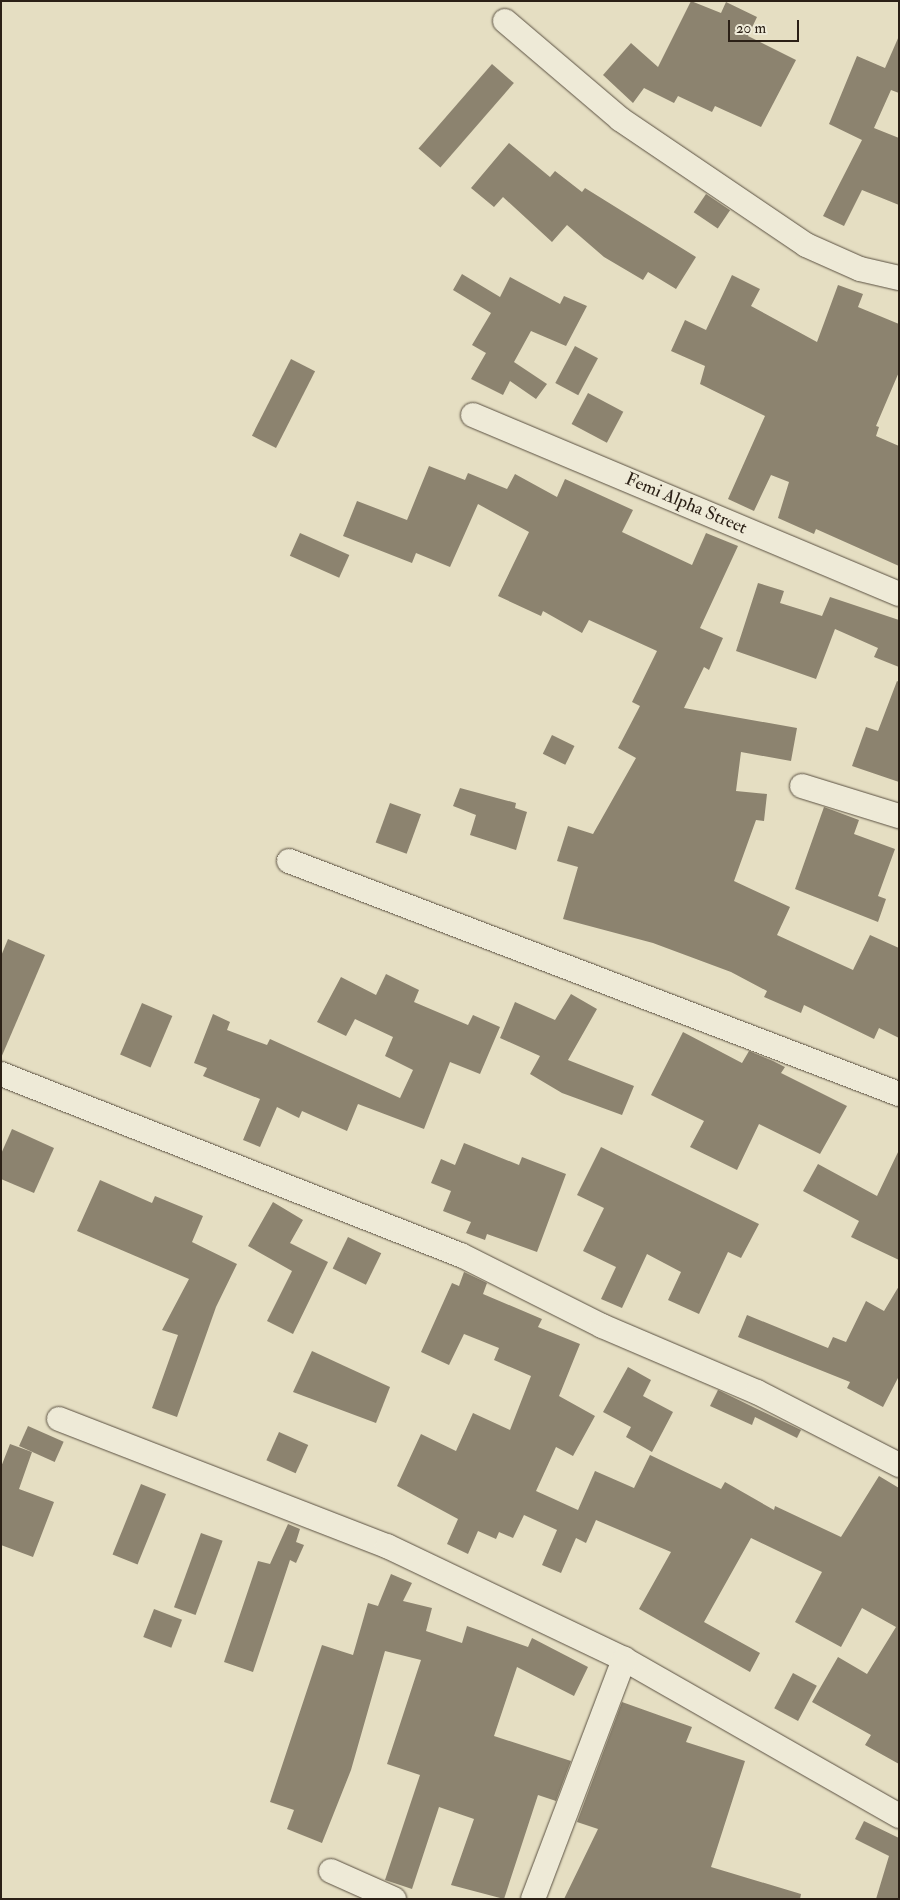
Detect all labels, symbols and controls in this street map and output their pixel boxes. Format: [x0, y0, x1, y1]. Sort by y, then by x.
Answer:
scale bar [730, 10, 801, 42]
text: 20 m [736, 19, 766, 38]
street label: Femi Alpha Street [622, 469, 750, 539]

